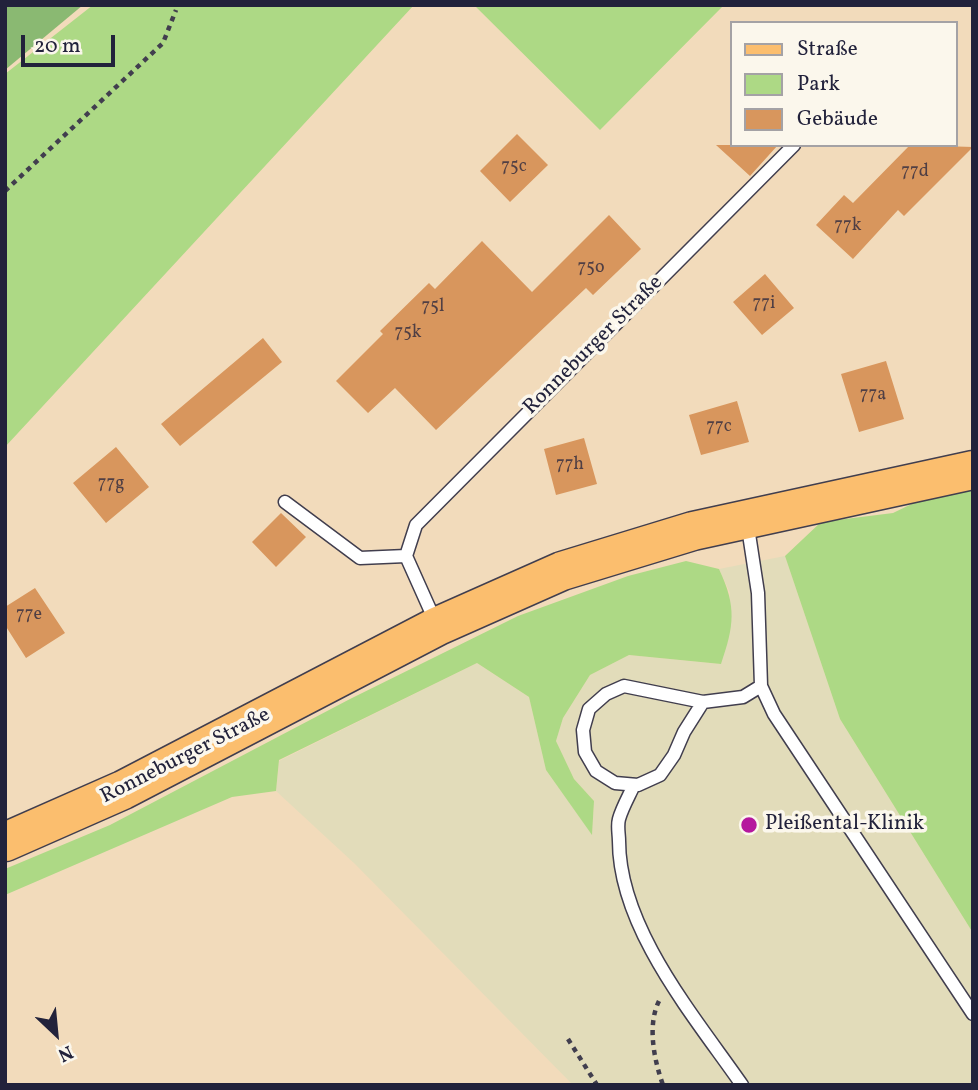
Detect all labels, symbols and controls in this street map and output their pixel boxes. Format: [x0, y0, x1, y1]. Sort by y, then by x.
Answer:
scale bar [24, 21, 119, 65]
legend [730, 21, 957, 147]
text: 20 m [34, 32, 80, 61]
text: Straße [797, 35, 858, 64]
text: Park [797, 70, 840, 99]
text: Gebäude [797, 105, 878, 134]
house number: 75c [501, 157, 527, 179]
house number: 77d [901, 162, 929, 184]
house number: 77k [834, 216, 862, 238]
house number: 75o [578, 258, 604, 280]
street label: Ronneburger Straße [519, 271, 669, 421]
house number: 77i [753, 294, 775, 316]
house number: 75l [422, 297, 444, 319]
house number: 75k [394, 323, 422, 345]
house number: 77a [860, 385, 886, 407]
house number: 77c [706, 417, 732, 439]
house number: 77h [556, 455, 584, 477]
house number: 77g [98, 474, 124, 496]
house number: 77e [16, 605, 42, 627]
street label: Ronneburger Straße [97, 703, 275, 811]
place label: Pleißental-Klinik [765, 812, 924, 838]
marker: Pleißental-Klinik [739, 815, 759, 835]
north arrow [21, 999, 91, 1069]
text: N [53, 1038, 77, 1068]

